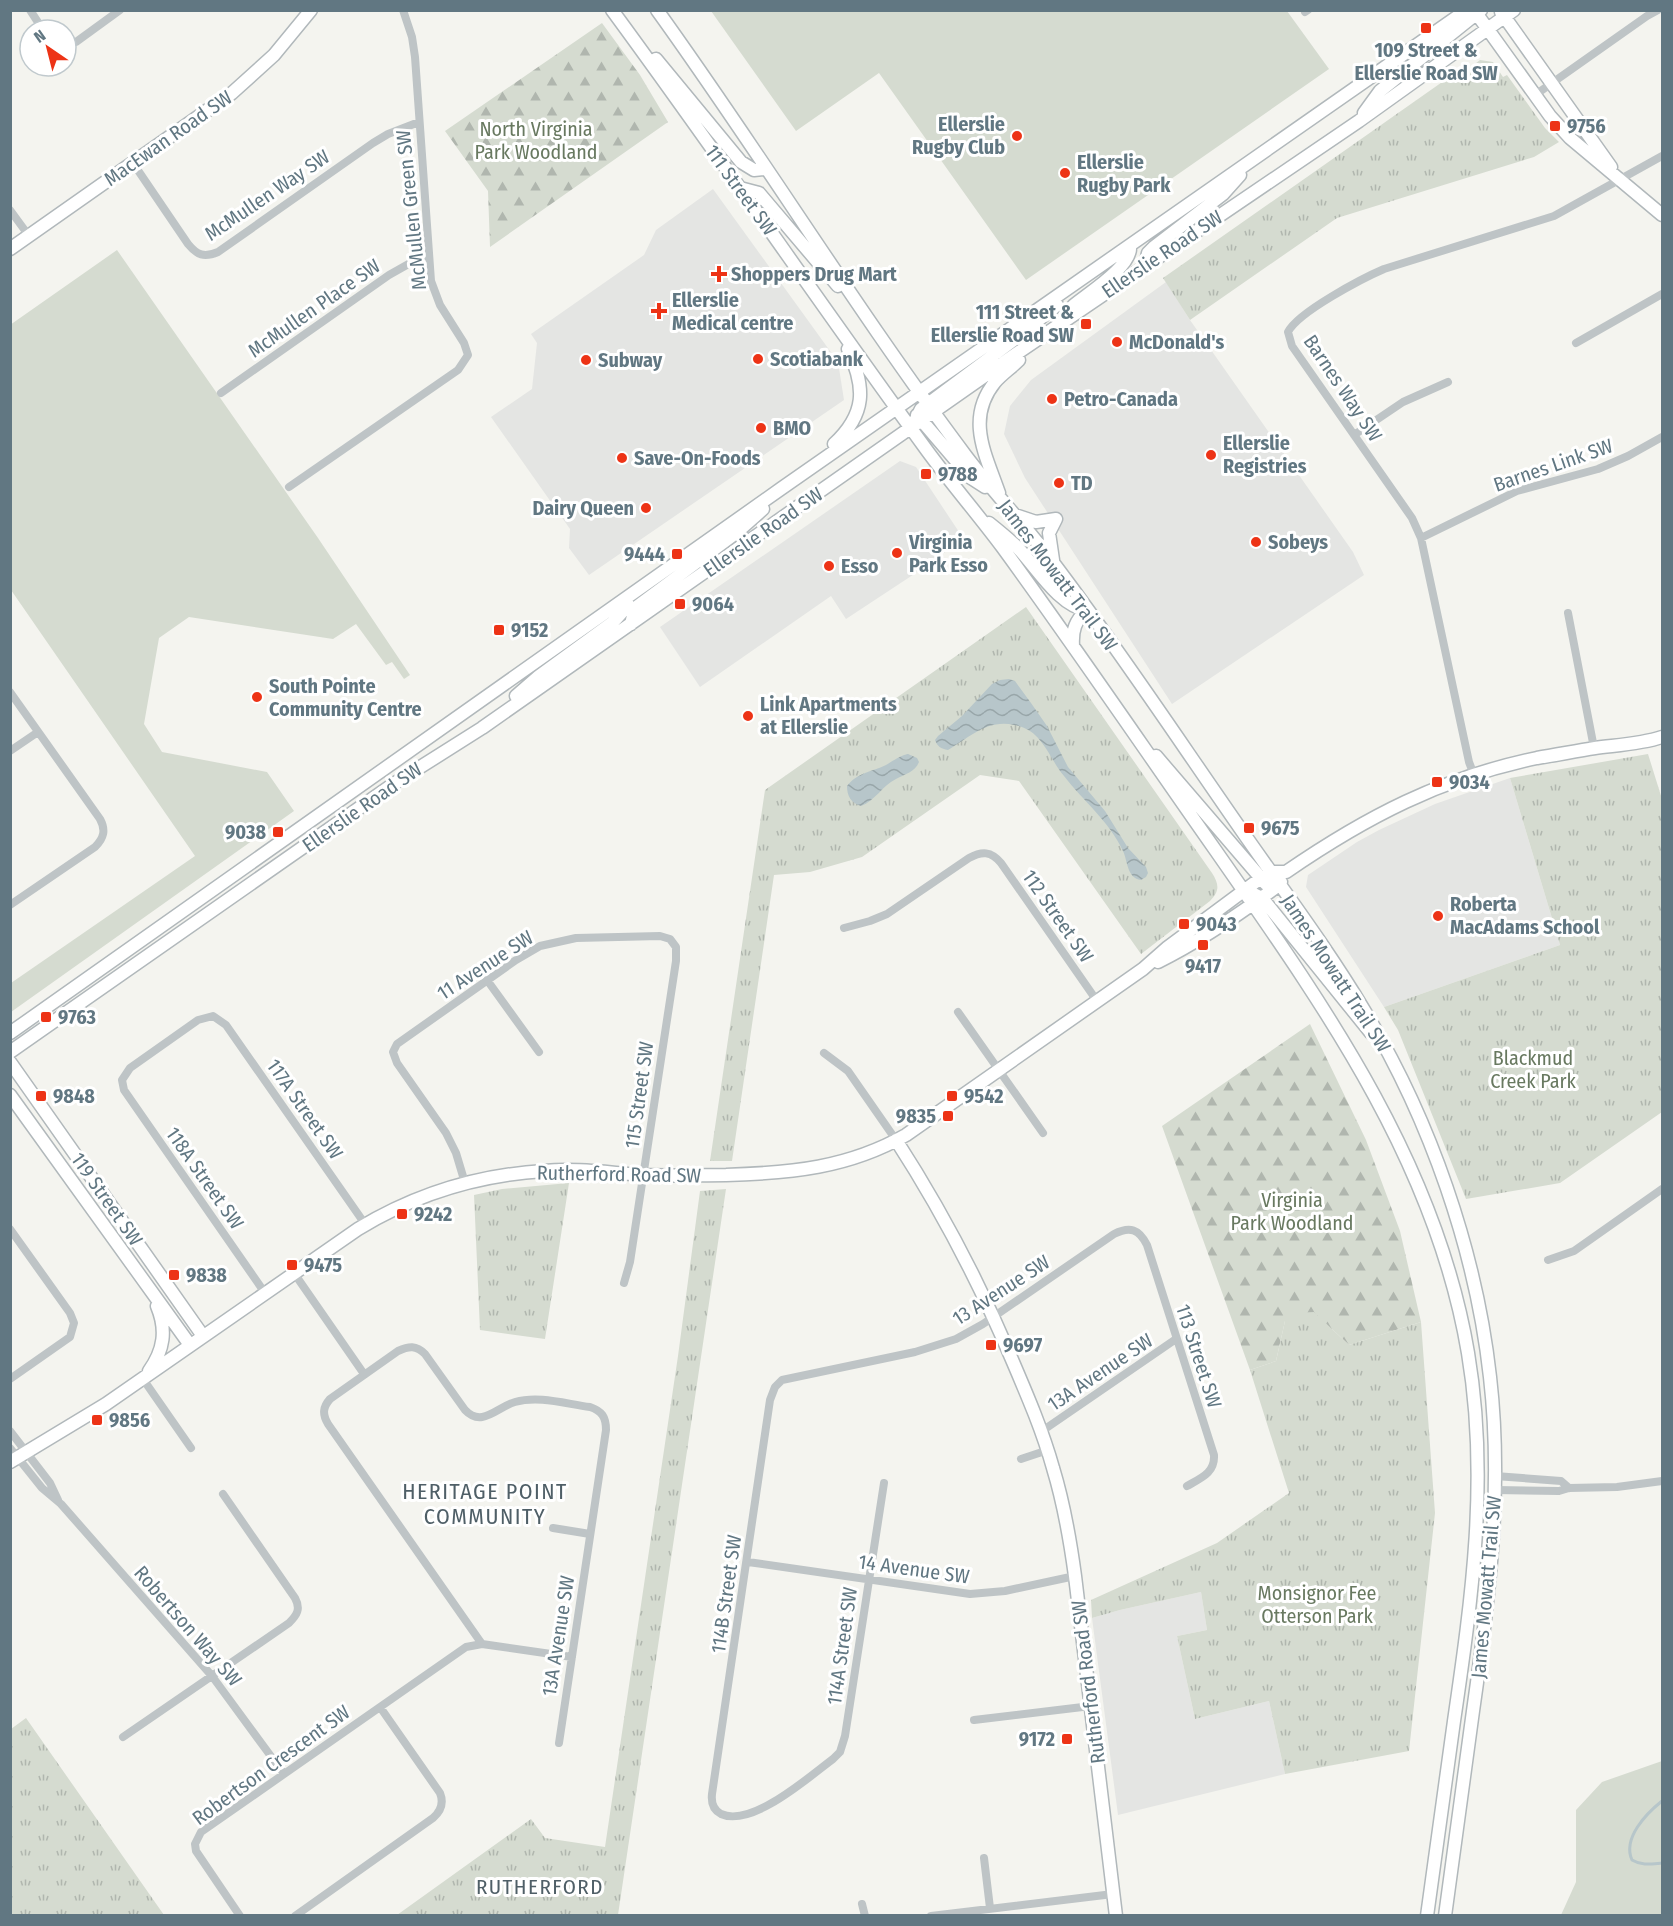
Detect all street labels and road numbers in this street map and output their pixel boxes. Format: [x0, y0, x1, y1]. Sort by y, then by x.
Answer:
street label: MacEwan Road SW [99, 85, 237, 191]
street label: McMullen Green SW [391, 129, 431, 291]
street label: 111 Street SW [700, 140, 782, 240]
street label: McMullen Way SW [200, 144, 334, 246]
street label: Ellerslie Road SW [1097, 205, 1227, 303]
street label: McMullen Place SW [243, 253, 385, 362]
street label: Barnes Way SW [1298, 330, 1388, 446]
street label: Barnes Link SW [1490, 433, 1616, 497]
street label: Ellerslie Road SW [699, 482, 827, 582]
street label: James Mowatt Trail SW [993, 495, 1123, 655]
street label: Ellerslie Road SW [298, 757, 426, 857]
street label: 112 Street SW [1017, 865, 1099, 967]
street label: James Mowatt Trail SW [1276, 890, 1396, 1056]
street label: 11 Avenue SW [433, 925, 537, 1005]
street label: 115 Street SW [620, 1040, 658, 1150]
street label: 117A Street SW [262, 1054, 348, 1164]
street label: 118A Street SW [161, 1122, 249, 1234]
street label: 119 Street SW [66, 1148, 148, 1250]
street label: Rutherford Road SW [537, 1161, 701, 1187]
street label: 13 Avenue SW [948, 1250, 1054, 1330]
street label: 113 Street SW [1171, 1301, 1227, 1411]
street label: 13A Avenue SW [1043, 1328, 1157, 1416]
street label: James Mowatt Trail SW [1466, 1495, 1506, 1679]
street label: 114B Street SW [706, 1533, 746, 1655]
street label: 14 Avenue SW [857, 1549, 971, 1589]
street label: Robertson Way SW [129, 1561, 247, 1691]
street label: 13A Avenue SW [537, 1574, 579, 1698]
street label: 114A Street SW [822, 1585, 862, 1706]
street label: Rutherford Road SW [1066, 1599, 1110, 1765]
street label: Robertson Crescent SW [188, 1700, 354, 1830]

